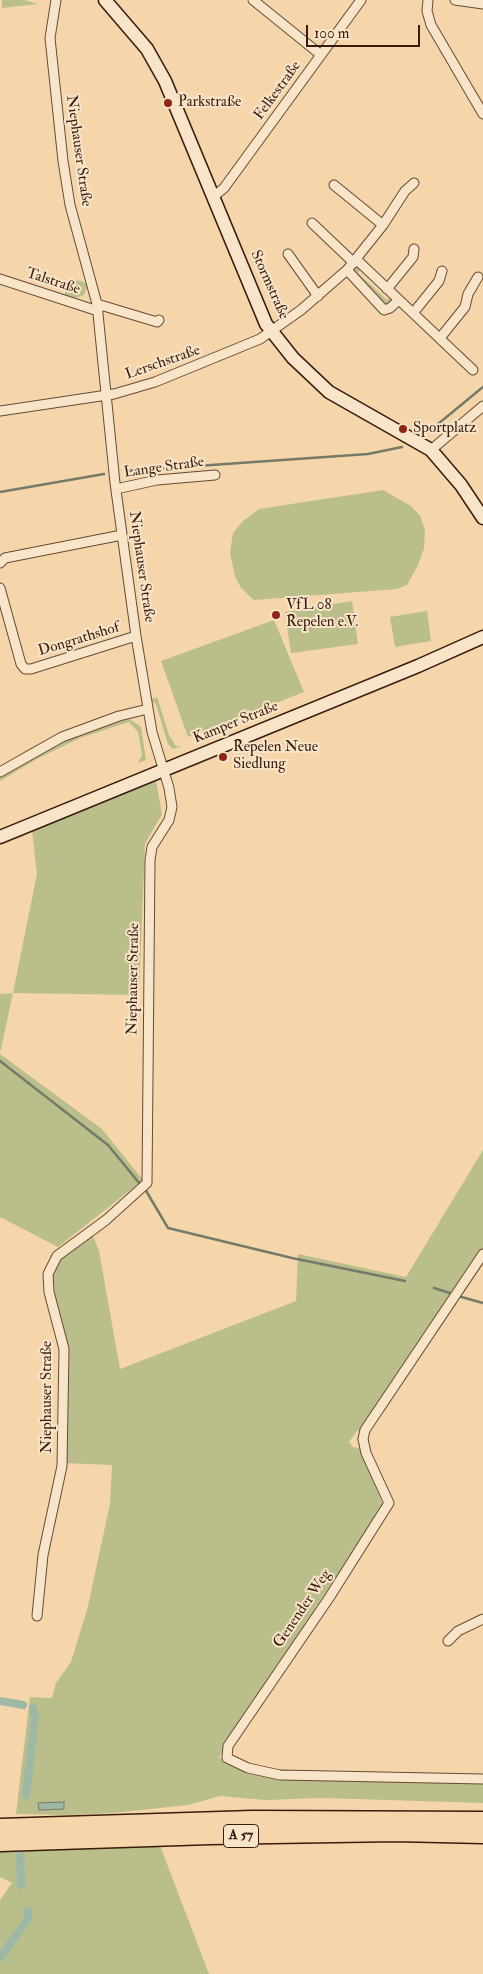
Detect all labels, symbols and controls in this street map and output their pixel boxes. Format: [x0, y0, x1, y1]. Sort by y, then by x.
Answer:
scale bar [308, 15, 422, 47]
text: 100 m [314, 24, 349, 43]
street label: Felkestraße [251, 58, 305, 124]
street label: Niephauser Straße [61, 94, 95, 208]
place label: Parkstraße [178, 94, 241, 112]
marker: Parkstraße [162, 97, 174, 109]
street label: Stormstraße [246, 248, 292, 322]
street label: Talstraße [24, 265, 82, 299]
street label: Lerschstraße [123, 342, 203, 384]
place label: Sportplatz [413, 420, 476, 438]
marker: Sportplatz [397, 423, 409, 435]
street label: Lange Straße [123, 453, 205, 483]
street label: Niephauser Straße [124, 510, 158, 624]
place label: VfL 08 Repelen e.V. [286, 597, 358, 632]
marker: VfL 08 Repelen e.V. [270, 609, 282, 621]
street label: Dongrathshof [36, 619, 122, 661]
street label: Kamper Straße [191, 698, 281, 748]
place label: Repelen Neue Siedlung [233, 739, 318, 774]
marker: Repelen Neue Siedlung [217, 751, 229, 763]
street label: Niephauser Straße [124, 923, 144, 1035]
street label: Niephauser Straße [39, 1341, 57, 1453]
street label: Genender Weg [270, 1566, 336, 1652]
road number: A 57 [224, 1824, 258, 1848]

